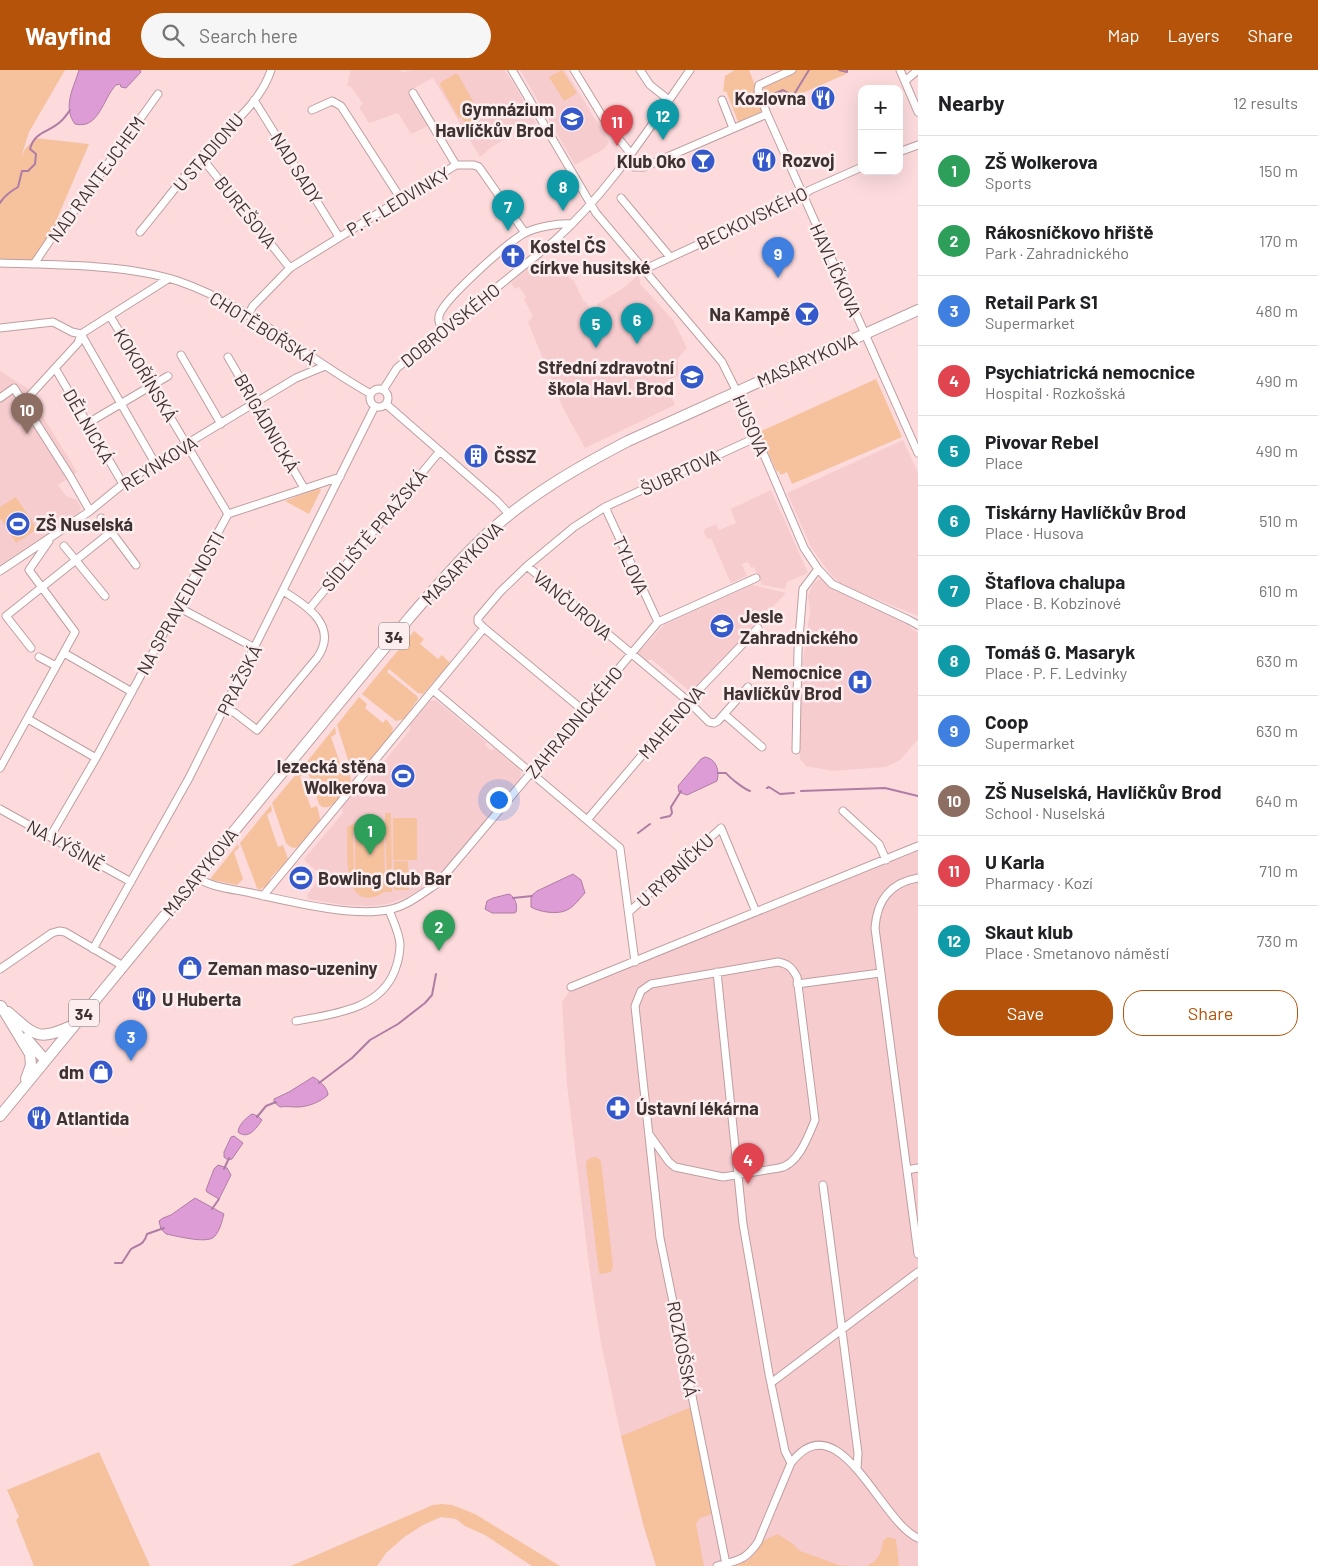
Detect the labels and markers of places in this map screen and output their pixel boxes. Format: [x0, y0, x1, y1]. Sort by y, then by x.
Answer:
restaurant icon: Kozlovna [810, 85, 836, 111]
place label: Kozlovna [734, 87, 806, 109]
place label: Gymnázium Havlíčkův Brod [435, 98, 554, 141]
pin: 12 [647, 99, 679, 140]
pin: 11 [601, 105, 633, 146]
school or university icon: Gymnázium Havlíčkův Brod [559, 106, 585, 132]
restaurant icon: Rozvoj [751, 147, 777, 173]
bar icon: Klub Oko [690, 148, 716, 174]
place label: Rozvoj [782, 149, 835, 171]
place label: Klub Oko [617, 150, 686, 172]
pin: 8 [547, 170, 579, 211]
pin: 7 [492, 190, 524, 231]
place label: Kostel ČS církve husitské [530, 235, 651, 278]
pin: 9 [762, 237, 794, 278]
church icon: Kostel ČS církve husitské [500, 243, 526, 269]
bar icon: Na Kampě [794, 301, 820, 327]
pin: 6 [621, 303, 653, 344]
place label: Na Kampě [709, 303, 790, 325]
pin: 5 [580, 307, 612, 348]
place label: Střední zdravotní škola Havl. Brod [538, 356, 675, 399]
school or university icon: Střední zdravotní škola Havl. Brod [679, 364, 705, 390]
pin: 10 [11, 393, 43, 434]
building icon: ČSSZ [463, 443, 489, 469]
place label: ČSSZ [494, 445, 536, 467]
sports icon: ZŠ Nuselská [5, 511, 31, 537]
place label: ZŠ Nuselská [36, 513, 133, 535]
place label: Jesle Zahradnického [740, 605, 858, 648]
school or university icon: Jesle Zahradnického [709, 613, 735, 639]
place label: Nemocnice Havlíčkův Brod [723, 661, 842, 704]
hospital icon: Nemocnice Havlíčkův Brod [847, 669, 873, 695]
place label: lezecká stěna Wolkerova [277, 755, 386, 798]
sports icon: lezecká stěna Wolkerova [390, 763, 416, 789]
pin: 1 [354, 814, 386, 855]
sports icon: Bowling Club Bar [288, 865, 314, 891]
place label: Bowling Club Bar [318, 867, 452, 889]
pin: 2 [423, 910, 455, 951]
shop icon: Zeman maso-uzeniny [177, 955, 203, 981]
place label: Zeman maso-uzeniny [208, 957, 378, 979]
restaurant icon: U Huberta [131, 986, 157, 1012]
place label: U Huberta [162, 988, 241, 1010]
pin: 3 [115, 1020, 147, 1061]
shop icon: dm [88, 1059, 114, 1085]
place label: dm [59, 1061, 84, 1083]
pharmacy icon: Ústavní lékárna [605, 1095, 631, 1121]
place label: Ústavní lékárna [636, 1097, 759, 1119]
restaurant icon: Atlantida [26, 1105, 52, 1131]
place label: Atlantida [56, 1107, 129, 1129]
pin: 4 [732, 1143, 764, 1184]

